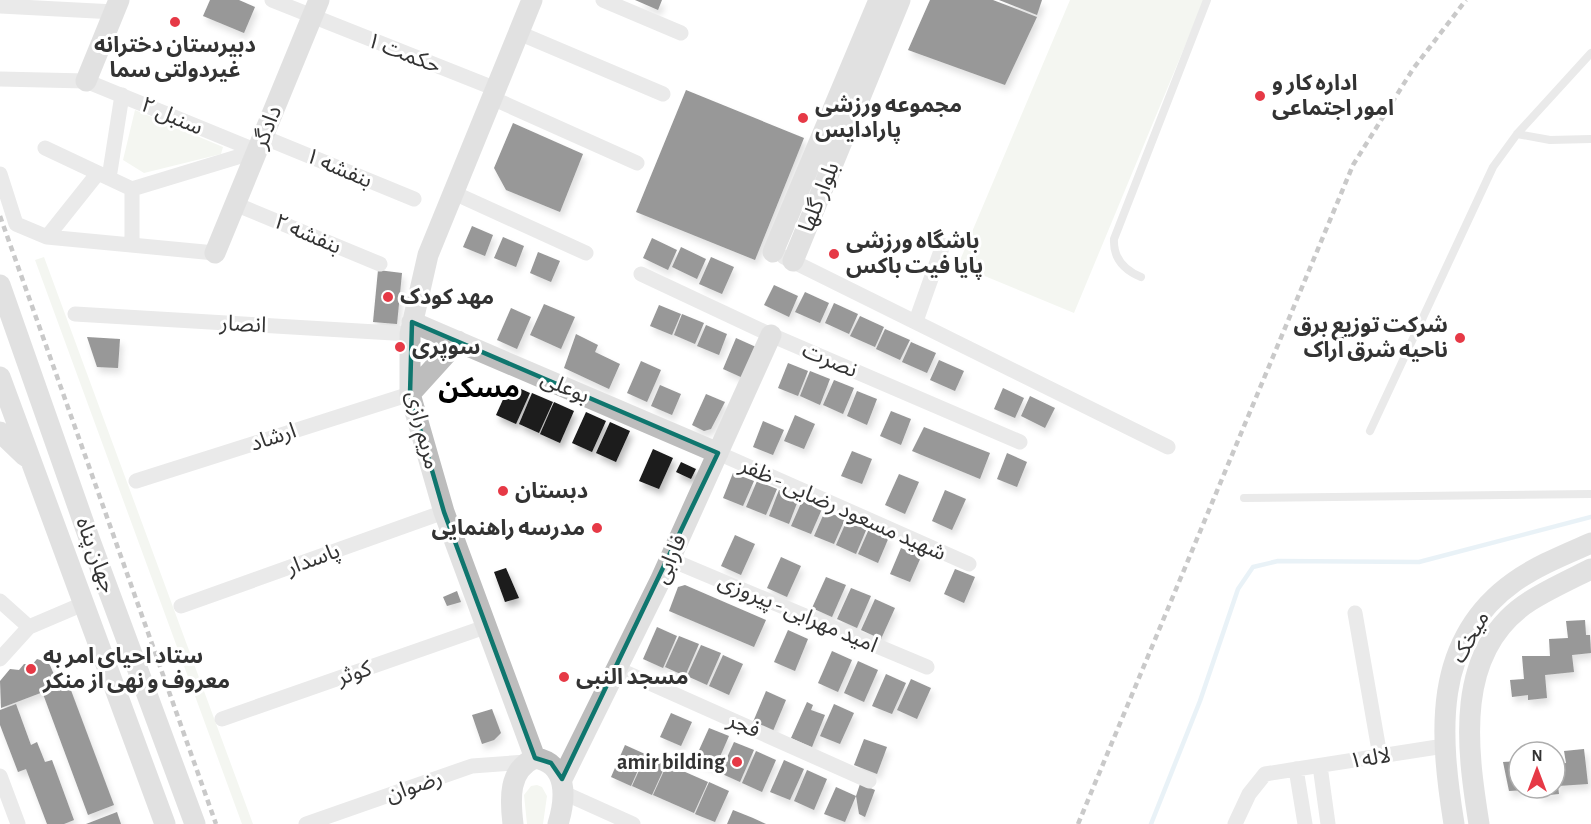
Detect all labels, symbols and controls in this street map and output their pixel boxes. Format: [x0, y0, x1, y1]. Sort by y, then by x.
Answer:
marker: دبیرستان دخترانه غیردولتی سما [168, 15, 182, 29]
street label: حکمت ۱ [364, 29, 444, 77]
place label: دبیرستان دخترانه غیردولتی سما [94, 34, 256, 82]
place label: اداره کار و امور اجتماعی [1272, 72, 1394, 121]
marker: اداره کار و امور اجتماعی [1253, 89, 1267, 103]
street label: سنبل ۲ [138, 93, 206, 140]
place label: مجموعه ورزشی پارادایس [815, 94, 962, 144]
street label: دادگر [247, 102, 286, 153]
marker: مجموعه ورزشی پارادایس [796, 111, 810, 125]
street label: بنفشه ۱ [302, 144, 376, 192]
street label: بلوار گلها [794, 159, 845, 236]
street label: بنفشه ۲ [271, 210, 345, 258]
place label: باشگاه ورزشی پایا فیت باکس [846, 228, 983, 280]
marker: باشگاه ورزشی پایا فیت باکس [827, 247, 841, 261]
place label: مهد کودک [400, 286, 494, 309]
marker: مهد کودک [381, 290, 395, 304]
street label: انصار [218, 312, 267, 338]
place label: شرکت توزیع برق ناحیه شرق اراک [1294, 314, 1448, 363]
marker: شرکت توزیع برق ناحیه شرق اراک [1453, 331, 1467, 345]
place label: سوپری [412, 336, 480, 361]
street label: نصرت [799, 339, 861, 382]
marker: سوپری [393, 340, 407, 354]
street label: بوعلی [537, 367, 592, 408]
district label: مسکن [438, 375, 520, 403]
street label: مریم رازی [398, 389, 443, 473]
street label: ارشاد [247, 419, 299, 457]
street label: شهید مسعود رضایی - ظفر [735, 453, 949, 566]
place label: دبستان [515, 480, 588, 503]
marker: دبستان [496, 484, 510, 498]
street label: جهان پناه [69, 514, 120, 597]
place label: مدرسه راهنمایی [432, 517, 585, 541]
marker: مدرسه راهنمایی [590, 521, 604, 535]
street label: فارابی [650, 531, 692, 588]
street label: پاسدار [282, 539, 344, 582]
street label: امید مهرابی - پیروزی [714, 570, 881, 659]
street label: میخک [1447, 608, 1493, 667]
place label: ستاد احیای امر به معروف و نهی از منکر [42, 645, 230, 694]
street label: کوثر [333, 657, 375, 690]
marker: ستاد احیای امر به معروف و نهی از منکر [24, 662, 38, 676]
place label: مسجد النبی [576, 666, 689, 689]
marker: مسجد النبی [557, 670, 571, 684]
street label: فجر [723, 708, 763, 743]
north arrow [1507, 740, 1567, 800]
street label: لاله۱ [1348, 744, 1392, 772]
text: N [1531, 748, 1543, 764]
place label: amir bilding [617, 751, 726, 773]
marker: amir bilding [730, 755, 744, 769]
street label: رضوان [383, 766, 446, 808]

